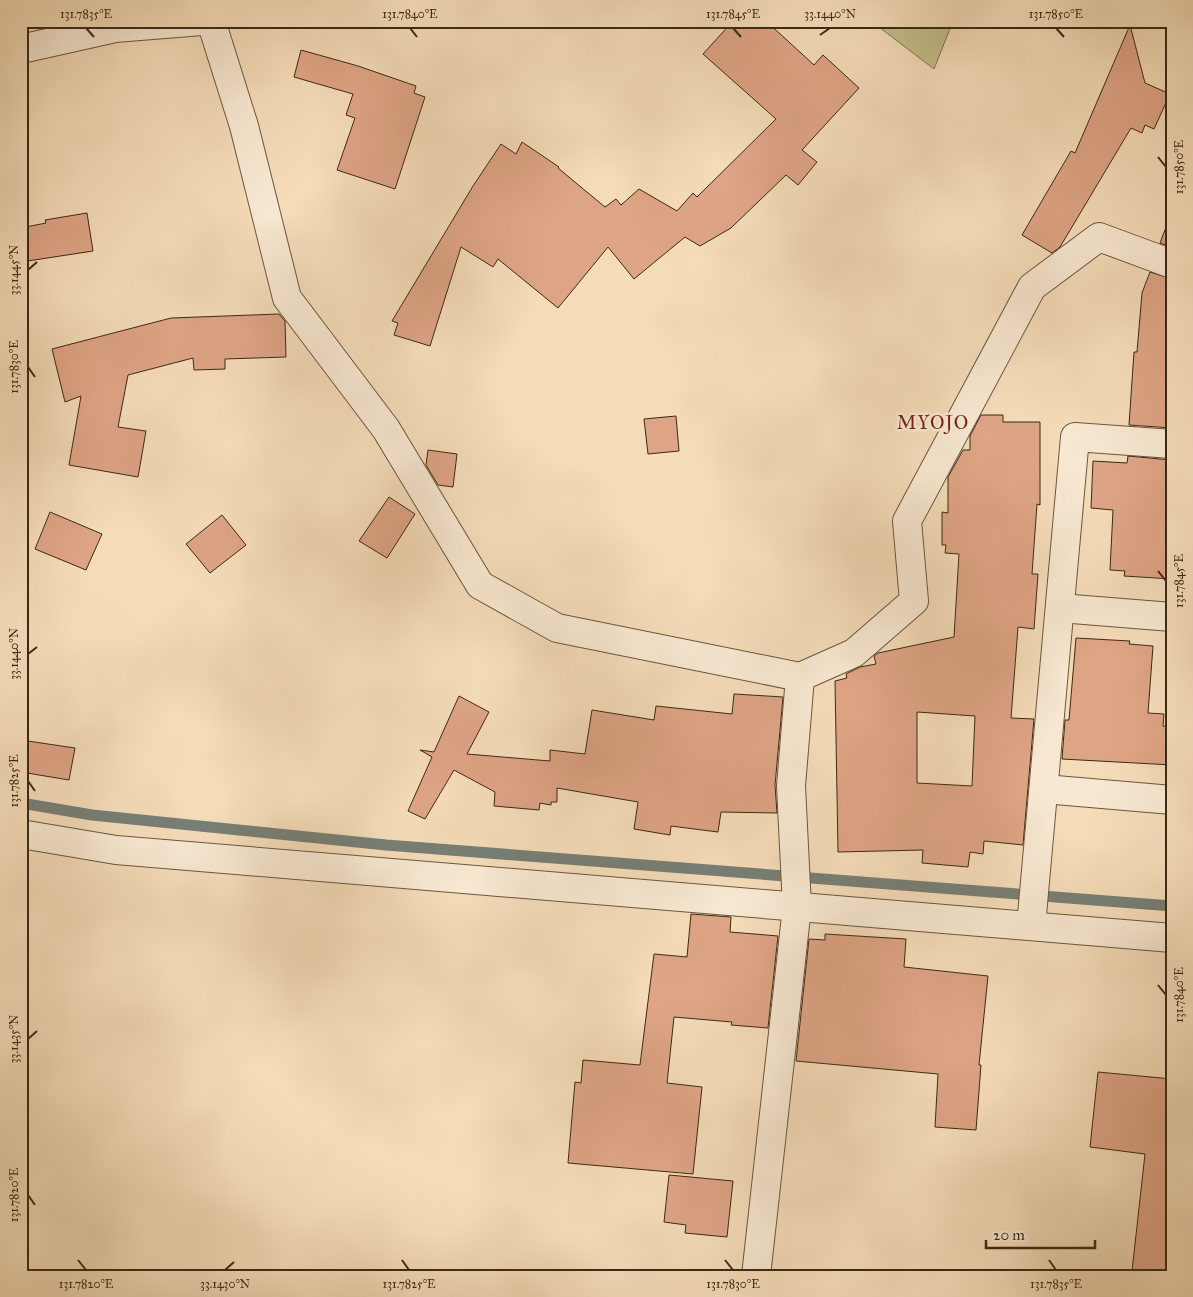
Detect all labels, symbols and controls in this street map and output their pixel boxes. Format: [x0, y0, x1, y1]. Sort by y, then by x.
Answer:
text: 131.7835°E [60, 7, 112, 21]
text: 131.7840°E [382, 7, 438, 21]
text: 131.7845°E [706, 7, 760, 21]
text: 33.1440°N [804, 7, 856, 21]
text: 131.7850°E [1029, 7, 1084, 21]
text: 131.7850°E [1172, 139, 1186, 194]
text: 33.1445°N [7, 245, 21, 295]
text: 131.7830°E [7, 340, 21, 394]
district label: MYOJO [897, 411, 969, 435]
text: 131.7845°E [1172, 554, 1186, 608]
text: 33.1440°N [7, 628, 21, 680]
text: 131.7825°E [7, 754, 21, 808]
text: 131.7840°E [1172, 967, 1186, 1023]
text: 33.1435°N [7, 1015, 21, 1063]
text: 131.7820°E [7, 1167, 21, 1222]
scale bar [986, 1217, 1094, 1249]
text: 20 m [993, 1226, 1025, 1244]
text: 131.7820°E [59, 1277, 114, 1291]
text: 33.1430°N [200, 1277, 250, 1291]
text: 131.7825°E [382, 1277, 436, 1291]
text: 131.7830°E [706, 1277, 760, 1291]
text: 131.7835°E [1030, 1277, 1082, 1291]

